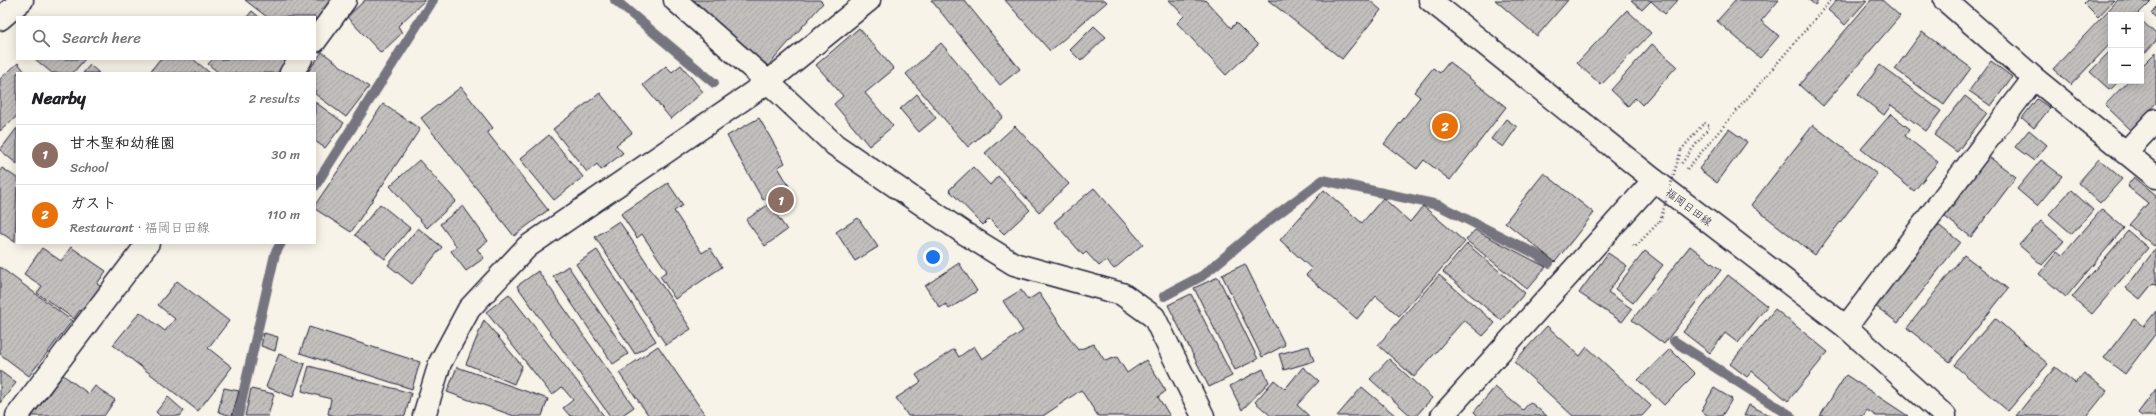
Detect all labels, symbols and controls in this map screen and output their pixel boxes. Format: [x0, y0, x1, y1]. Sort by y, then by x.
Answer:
map controls [2108, 12, 2144, 84]
button: + [2108, 12, 2144, 48]
search box [16, 16, 316, 60]
text: Search here [62, 25, 141, 51]
icon: search [30, 27, 52, 49]
button: − [2108, 48, 2144, 84]
text: Nearby [32, 83, 86, 113]
text: 2 results [249, 87, 300, 110]
pin: 2 [1432, 111, 1458, 141]
text: 甘木聖和幼稚園 [70, 130, 175, 156]
text: 1 [42, 143, 48, 166]
text: 30 m [271, 143, 300, 166]
text: School [70, 156, 108, 179]
street label: 福岡日田線 [1661, 183, 1716, 232]
pin: 1 [768, 185, 794, 215]
text: ガスト [70, 190, 117, 216]
text: 2 [41, 203, 49, 226]
text: 110 m [267, 203, 300, 226]
text: Restaurant · 福岡日田線 [70, 216, 210, 239]
your location [923, 247, 943, 267]

